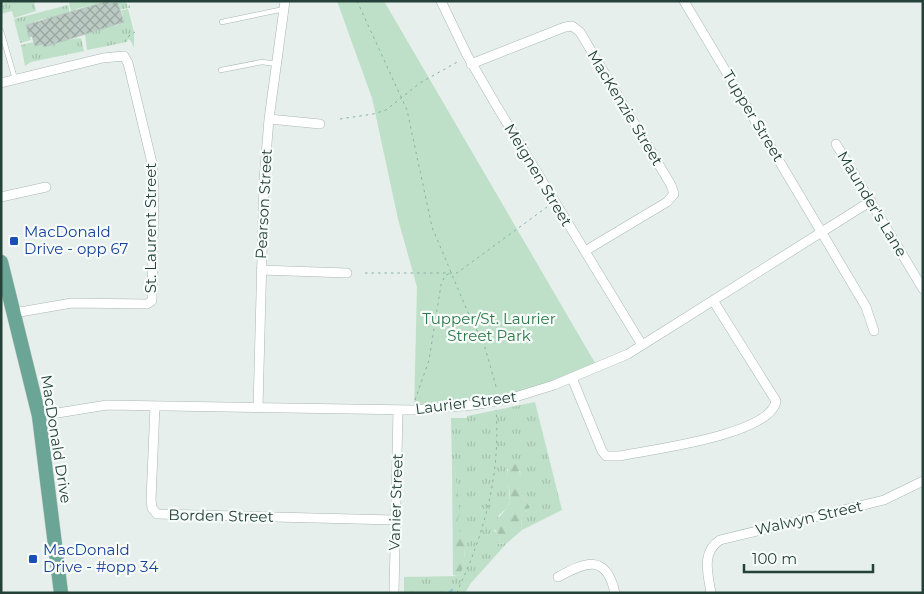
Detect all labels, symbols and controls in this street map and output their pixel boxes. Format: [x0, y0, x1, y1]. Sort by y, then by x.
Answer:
street label: MacKenzie Street [584, 47, 667, 169]
street label: Tupper Street [719, 67, 788, 165]
street label: Meignen Street [500, 120, 577, 229]
street label: Maunder's Lane [833, 147, 911, 260]
street label: Pearson Street [251, 148, 276, 260]
street label: St. Laurent Street [141, 163, 160, 293]
place label: MacDonald Drive - opp 67 [24, 222, 129, 258]
marker: MacDonald Drive - opp 67 [8, 235, 20, 247]
park label: Tupper/St. Laurier Street Park [422, 309, 556, 345]
street label: MacDonald Drive [37, 373, 76, 505]
street label: Laurier Street [414, 387, 518, 418]
street label: Vanier Street [384, 453, 407, 551]
street label: Walwyn Street [753, 496, 864, 539]
street label: Borden Street [168, 505, 274, 526]
place label: MacDonald Drive - #opp 34 [43, 540, 158, 576]
scale bar [744, 542, 873, 574]
text: 100 m [752, 549, 797, 568]
marker: MacDonald Drive - #opp 34 [27, 553, 39, 565]

